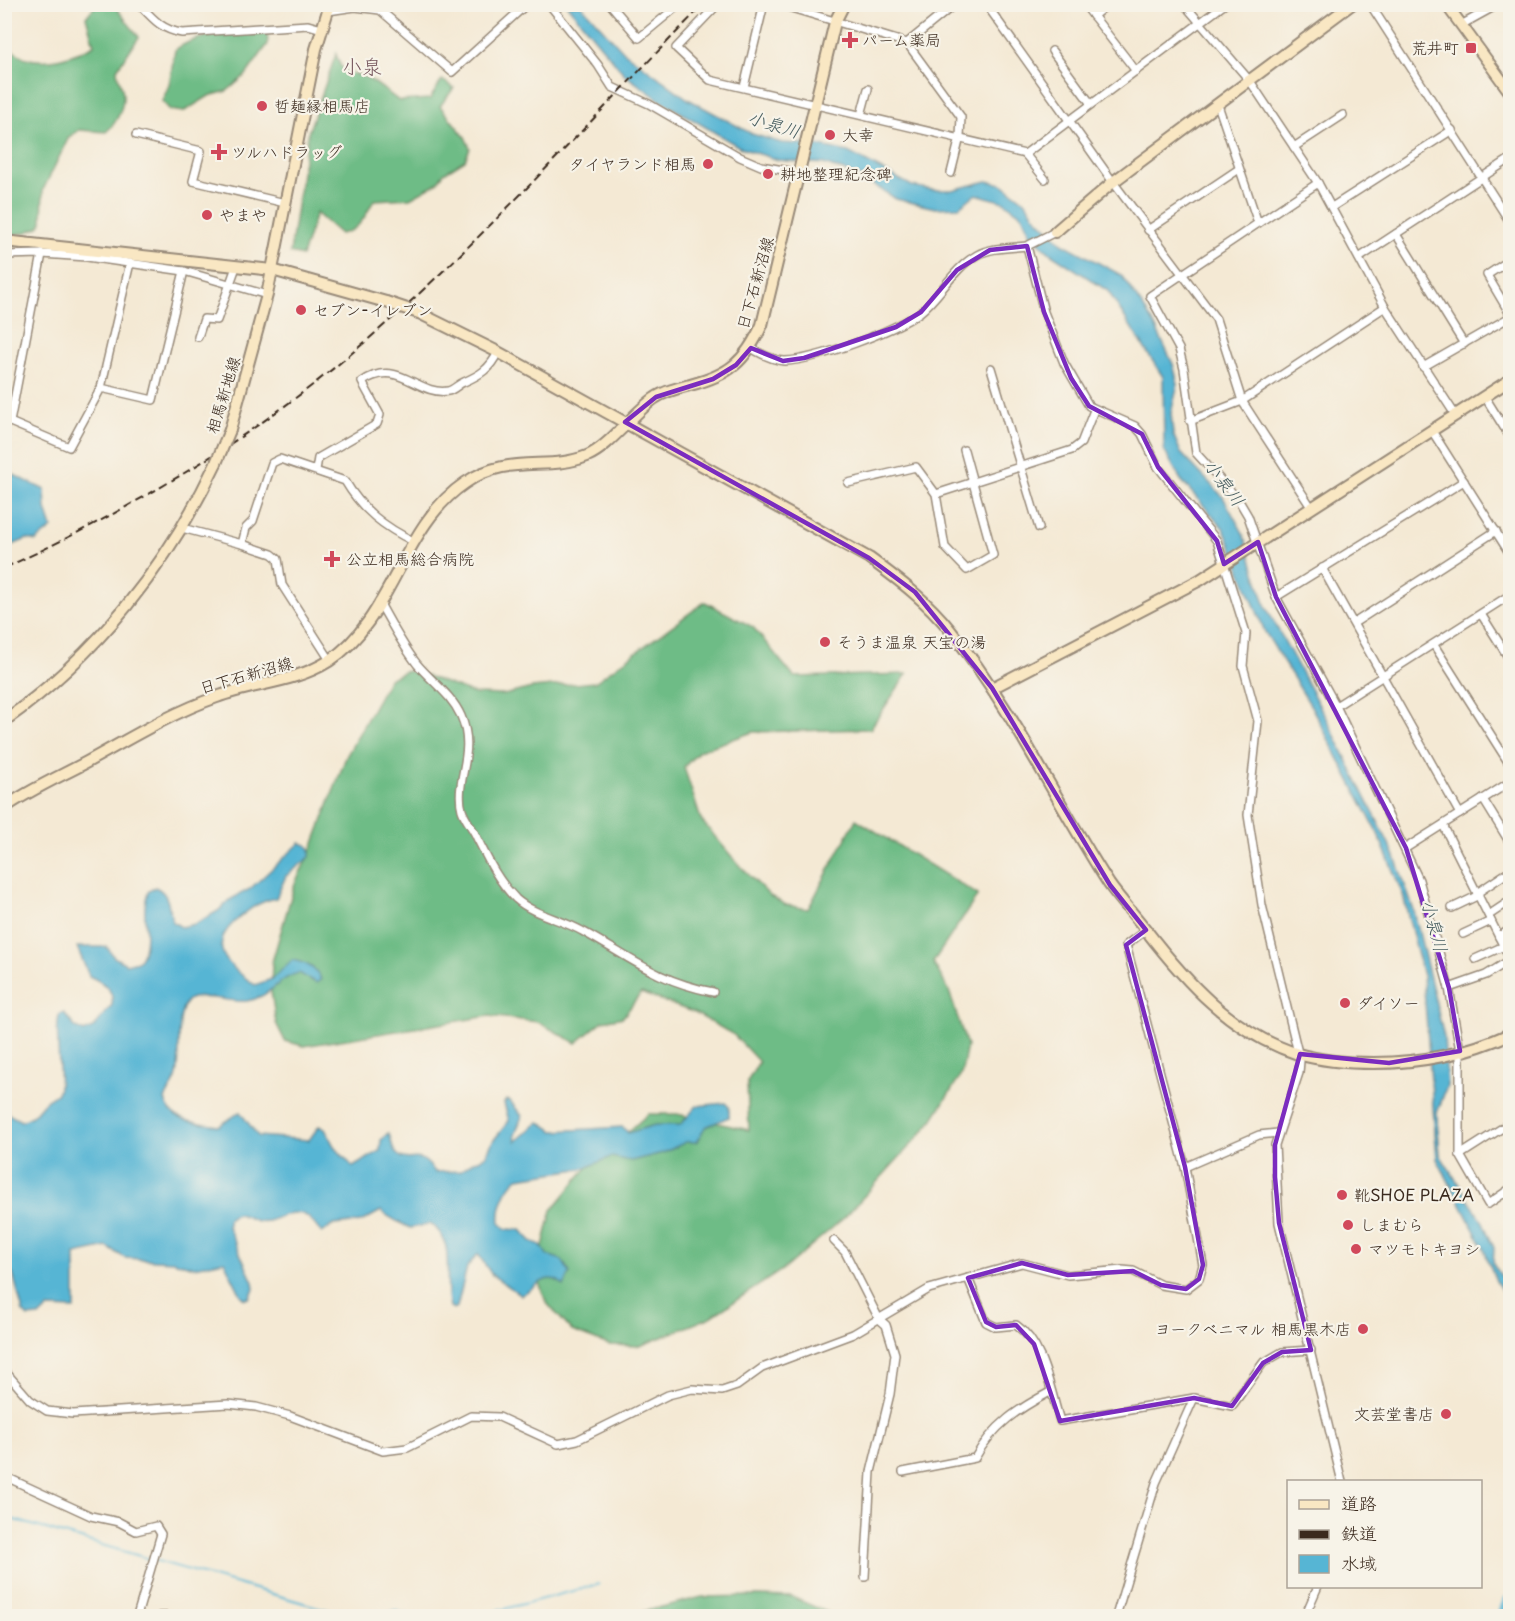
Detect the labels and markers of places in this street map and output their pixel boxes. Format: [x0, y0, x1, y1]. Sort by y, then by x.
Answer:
place label: パーム薬局 [862, 27, 941, 51]
marker: パーム薬局 [843, 33, 857, 47]
place label: 荒井町 [1411, 35, 1459, 59]
marker: 荒井町 [1464, 41, 1478, 55]
place label: 哲麺縁相馬店 [274, 93, 370, 117]
marker: 哲麺縁相馬店 [255, 99, 269, 113]
place label: 大幸 [842, 122, 874, 146]
marker: 大幸 [823, 128, 837, 142]
place label: ツルハドラッグ [231, 139, 342, 163]
marker: ツルハドラッグ [212, 145, 226, 159]
place label: タイヤランド相馬 [569, 151, 696, 175]
marker: タイヤランド相馬 [701, 157, 715, 171]
place label: 耕地整理紀念碑 [780, 161, 892, 185]
marker: 耕地整理紀念碑 [761, 167, 775, 181]
place label: やまや [219, 202, 267, 226]
marker: やまや [200, 208, 214, 222]
place label: セブン-イレブン [313, 297, 433, 321]
marker: セブン-イレブン [294, 303, 308, 317]
place label: 公立相馬総合病院 [346, 546, 474, 570]
marker: 公立相馬総合病院 [323, 550, 341, 568]
place label: そうま温泉 天宝の湯 [837, 629, 986, 653]
marker: そうま温泉 天宝の湯 [818, 635, 832, 649]
place label: ダイソー [1357, 990, 1419, 1014]
marker: ダイソー [1338, 996, 1352, 1010]
place label: 靴SHOE PLAZA [1354, 1182, 1474, 1206]
marker: 靴SHOE PLAZA [1335, 1188, 1349, 1202]
place label: しまむら [1360, 1212, 1424, 1236]
marker: しまむら [1341, 1218, 1355, 1232]
place label: マツモトキヨシ [1368, 1236, 1480, 1260]
marker: マツモトキヨシ [1349, 1242, 1363, 1256]
place label: ヨークベニマル 相馬黒木店 [1155, 1316, 1351, 1340]
marker: ヨークベニマル 相馬黒木店 [1356, 1322, 1370, 1336]
place label: 文芸堂書店 [1354, 1401, 1434, 1425]
marker: 文芸堂書店 [1439, 1407, 1453, 1421]

